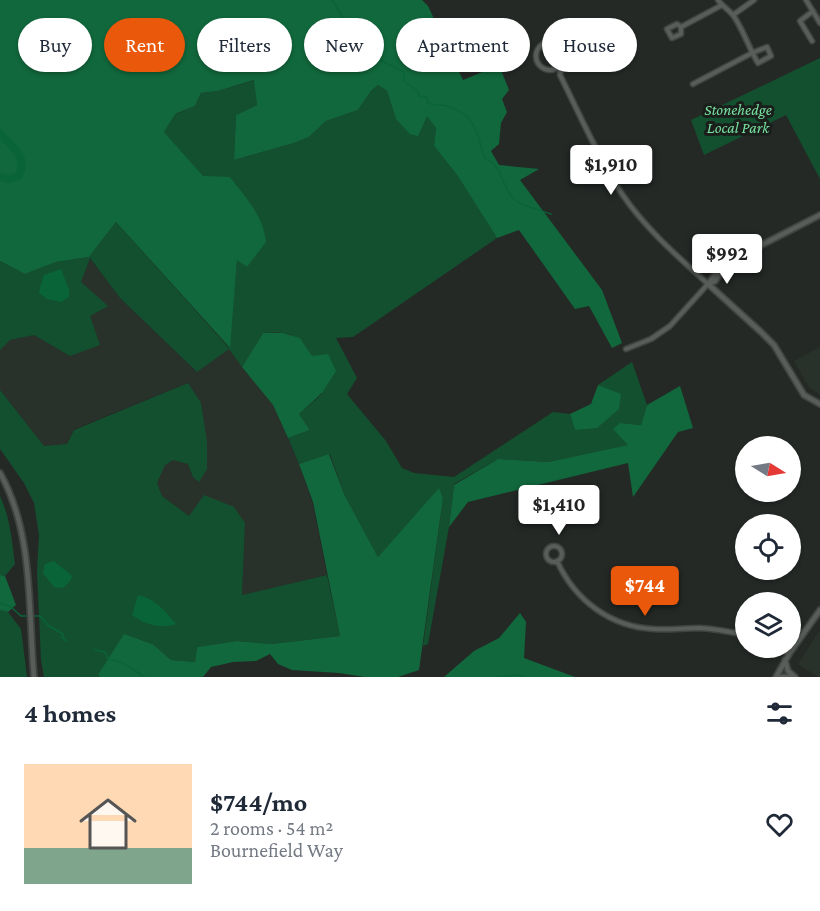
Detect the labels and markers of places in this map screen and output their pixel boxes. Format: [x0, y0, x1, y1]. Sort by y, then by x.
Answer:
pin: $1,910 [562, 145, 660, 196]
pin: $992 [691, 234, 763, 285]
pin: $1,410 [510, 485, 608, 536]
pin: $744 [609, 566, 681, 617]

